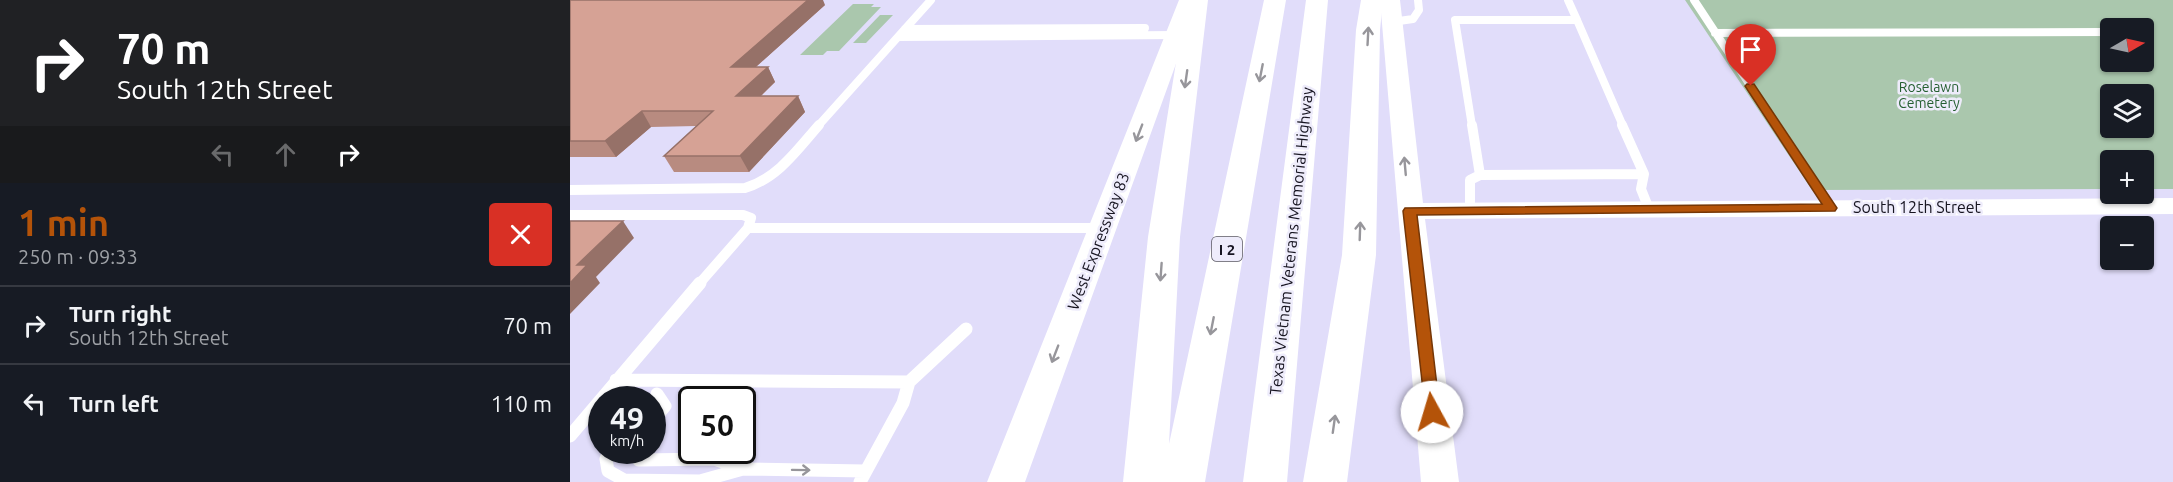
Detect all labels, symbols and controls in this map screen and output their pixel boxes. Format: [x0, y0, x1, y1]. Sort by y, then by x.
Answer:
north arrow [2100, 18, 2154, 72]
map controls [2100, 18, 2154, 270]
icon: right [18, 24, 96, 102]
pin [1725, 24, 1776, 86]
text: 70 m [117, 25, 211, 72]
one-way arrow [1363, 27, 1374, 47]
icon: arrive [1734, 33, 1767, 66]
one-way arrow [1255, 62, 1266, 82]
one-way arrow [1180, 68, 1191, 88]
text: South 12th Street [117, 74, 333, 104]
park label: Roselawn Cemetery [1898, 79, 1960, 111]
button: layers [2100, 84, 2154, 138]
street label: Texas Vietnam Veterans Memorial Highway [1266, 86, 1316, 396]
one-way arrow [1133, 123, 1144, 142]
icon: left [206, 138, 239, 171]
icon: ahead [269, 138, 302, 171]
icon: right [332, 138, 365, 171]
button: + [2100, 150, 2154, 204]
one-way arrow [1400, 157, 1411, 177]
street label: West Expressway 83 [1063, 170, 1133, 312]
street label: South 12th Street [1853, 198, 1982, 216]
text: 1 min [18, 202, 109, 243]
button: close [489, 203, 552, 266]
button: − [2100, 216, 2154, 270]
one-way arrow [1354, 222, 1365, 242]
road number: I 2 [1212, 237, 1242, 261]
text: 250 m · 09:33 [18, 245, 138, 268]
one-way arrow [1155, 262, 1166, 282]
text: Turn right [69, 301, 171, 326]
icon: right [18, 309, 51, 342]
text: 70 m [503, 313, 552, 338]
one-way arrow [1207, 316, 1218, 335]
text: South 12th Street [69, 326, 229, 349]
one-way arrow [1049, 345, 1060, 363]
position arrow [1400, 380, 1464, 444]
speed limit sign: 50 [678, 386, 756, 464]
icon: left [18, 387, 51, 420]
text: Turn left [69, 391, 159, 416]
text: 110 m [491, 391, 552, 416]
text: 49 [610, 401, 644, 435]
one-way arrow [1328, 415, 1339, 435]
text: km/h [610, 432, 644, 449]
one-way arrow [791, 464, 811, 476]

